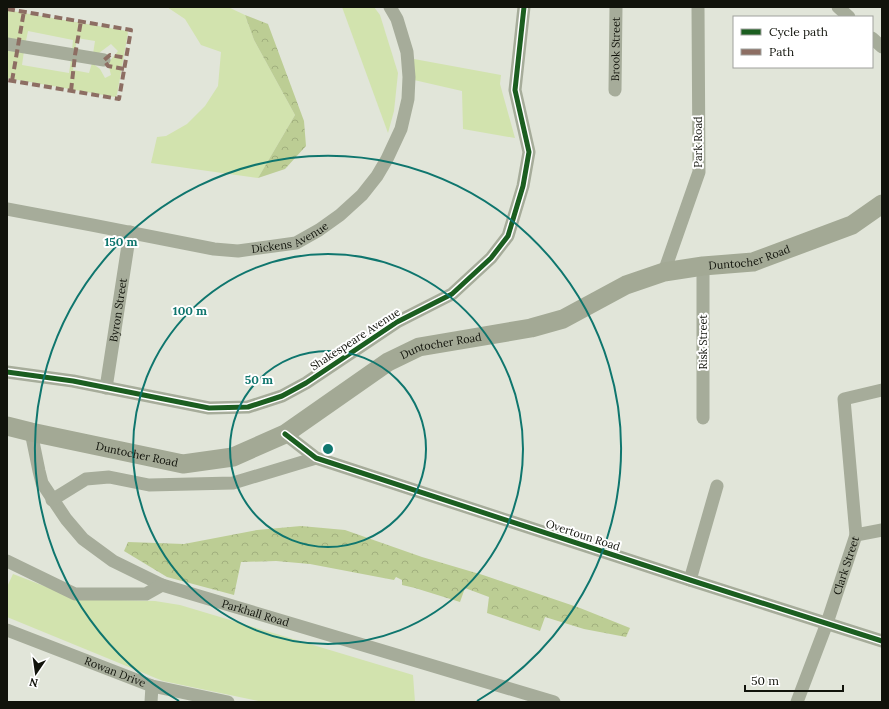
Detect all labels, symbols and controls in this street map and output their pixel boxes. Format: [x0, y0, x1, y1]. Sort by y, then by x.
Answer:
street label: Brook Street [608, 16, 623, 81]
legend [733, 16, 873, 68]
text: Cycle path [769, 24, 828, 39]
text: Path [769, 44, 794, 59]
street label: Park Road [691, 116, 705, 168]
street label: Dickens Avenue [250, 219, 331, 256]
text: 150 m [104, 234, 138, 249]
street label: Duntocher Road [708, 242, 792, 273]
street label: Byron Street [106, 276, 130, 343]
text: 100 m [173, 303, 207, 318]
street label: Shakespeare Avenue [307, 305, 403, 373]
street label: Risk Street [696, 314, 710, 370]
street label: Duntocher Road [398, 329, 483, 362]
text: 50 m [245, 372, 273, 387]
street label: Duntocher Road [95, 439, 180, 470]
centre of rings [321, 442, 335, 456]
street label: Overtoun Road [544, 516, 622, 554]
street label: Clark Street [830, 534, 862, 597]
street label: Parkhall Road [220, 596, 291, 630]
north arrow [16, 653, 56, 693]
street label: Rowan Drive [83, 654, 148, 690]
scale bar [745, 667, 843, 693]
text: 50 m [751, 673, 779, 688]
text: N [28, 675, 39, 691]

